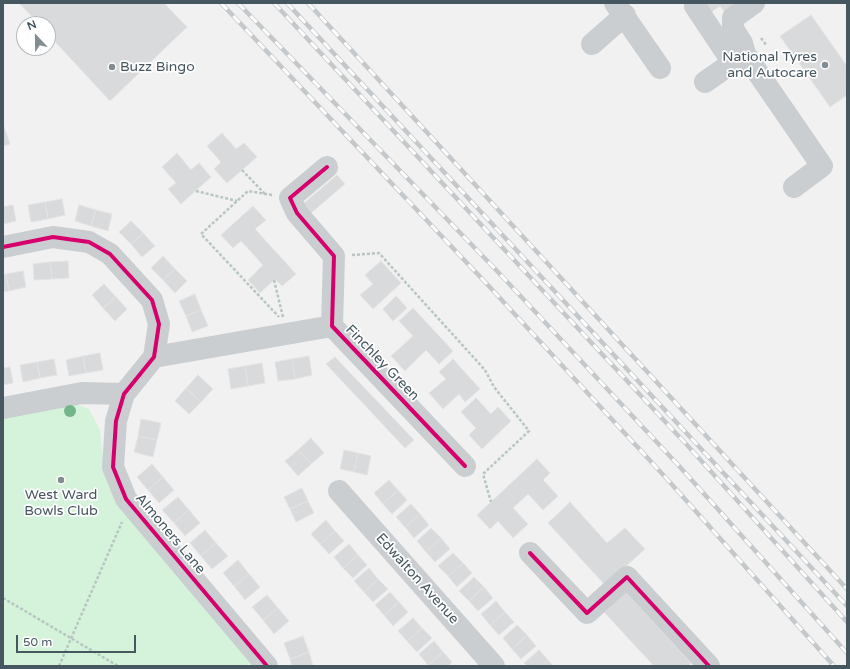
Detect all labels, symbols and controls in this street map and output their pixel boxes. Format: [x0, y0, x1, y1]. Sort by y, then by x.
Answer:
north arrow [16, 16, 56, 56]
text: N [25, 18, 38, 33]
place label: National Tyres and Autocare [722, 49, 817, 82]
place label: Buzz Bingo [120, 59, 195, 75]
marker: National Tyres and Autocare [820, 60, 830, 70]
marker: Buzz Bingo [107, 62, 117, 72]
street label: Finchley Green [342, 322, 422, 404]
marker: West Ward Bowls Club [56, 475, 66, 485]
place label: West Ward Bowls Club [24, 487, 98, 520]
street label: Almoners Lane [132, 490, 208, 578]
street label: Edwalton Avenue [372, 530, 462, 628]
scale bar [18, 627, 138, 653]
text: 50 m [23, 635, 52, 649]

